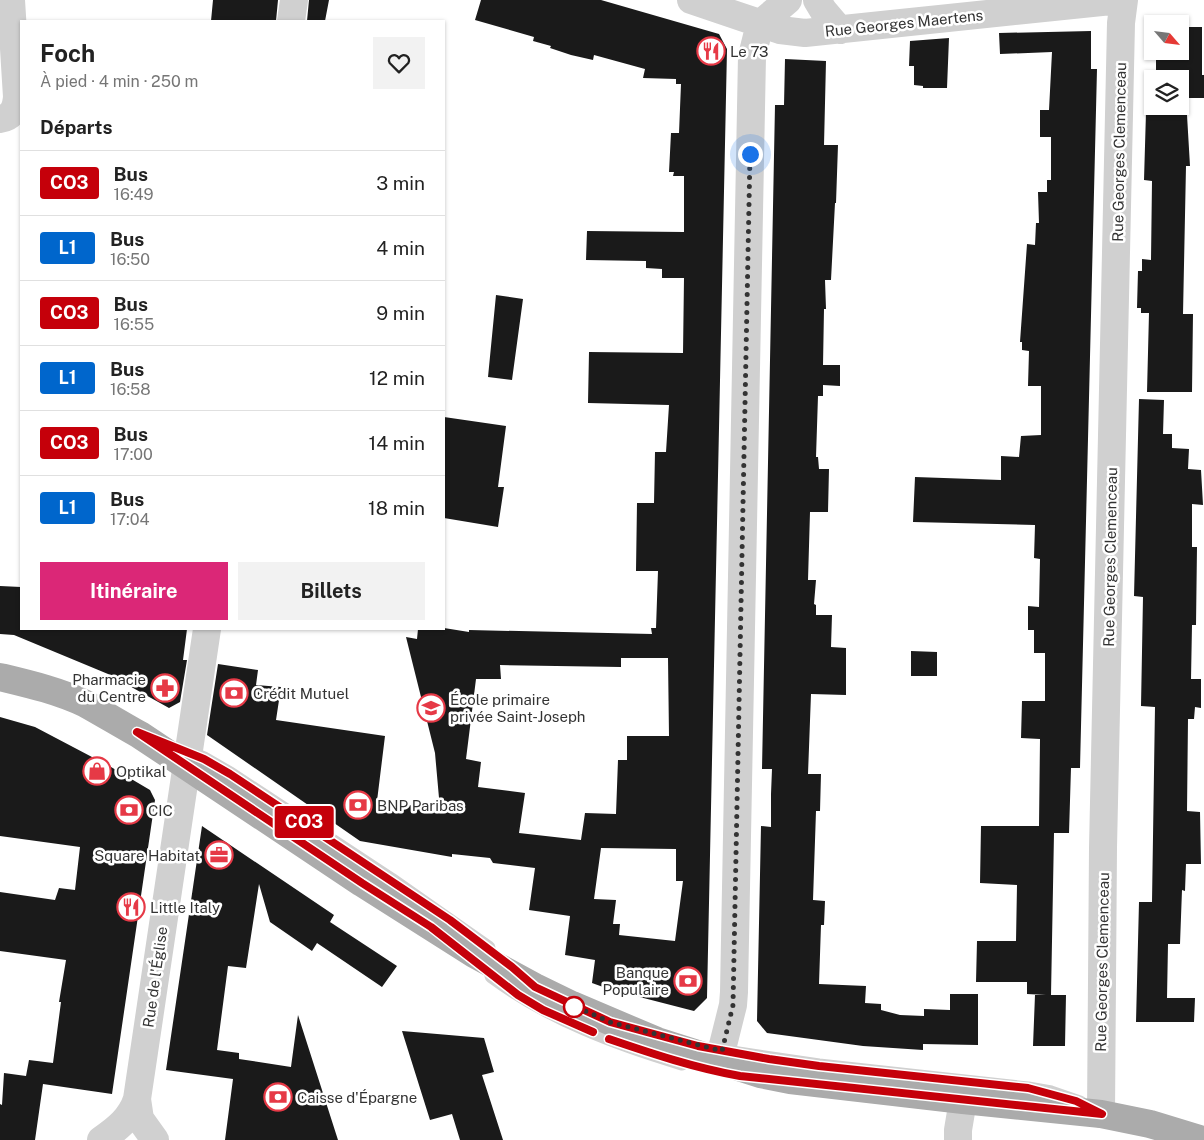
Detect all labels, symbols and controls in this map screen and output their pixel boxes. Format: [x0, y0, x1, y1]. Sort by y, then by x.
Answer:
street label: Rue Georges Maertens [824, 6, 984, 40]
north arrow [1144, 15, 1189, 60]
map controls [1144, 15, 1189, 115]
restaurant icon: Le 73 [696, 36, 726, 66]
button: heart [373, 37, 425, 89]
text: Foch [40, 39, 95, 67]
place label: Le 73 [730, 43, 769, 60]
street label: Rue Georges Clemenceau [1109, 62, 1129, 242]
button: layers [1144, 70, 1189, 115]
text: À pied · 4 min · 250 m [40, 72, 198, 91]
text: Départs [40, 116, 112, 138]
your location [738, 142, 763, 167]
text: Bus [114, 163, 148, 185]
text: CO3 [50, 172, 89, 193]
text: 3 min [376, 172, 425, 194]
text: 16:49 [114, 185, 154, 204]
text: Bus [110, 228, 144, 250]
text: L1 [58, 237, 77, 258]
text: 4 min [376, 237, 425, 259]
text: 16:50 [110, 250, 150, 269]
text: Bus [114, 293, 148, 315]
text: CO3 [50, 302, 89, 323]
text: 9 min [376, 302, 425, 324]
text: 16:55 [114, 315, 154, 334]
text: Bus [110, 358, 144, 380]
text: L1 [58, 367, 77, 388]
text: 12 min [369, 367, 425, 389]
text: 16:58 [110, 380, 151, 399]
text: Bus [114, 423, 148, 445]
text: CO3 [50, 432, 89, 453]
text: 14 min [368, 432, 425, 454]
text: 17:00 [114, 445, 153, 464]
street label: Rue Georges Clemenceau [1100, 467, 1120, 647]
text: Bus [110, 488, 144, 510]
text: L1 [58, 497, 77, 518]
text: 18 min [368, 497, 425, 519]
text: 17:04 [110, 510, 150, 529]
button: Itinéraire [40, 562, 228, 620]
button: Billets [238, 562, 425, 620]
place label: Pharmacie du Centre [72, 671, 146, 705]
pharmacy icon: Pharmacie du Centre [150, 673, 180, 703]
bank icon: Crédit Mutuel [219, 678, 249, 708]
place label: Crédit Mutuel [253, 685, 349, 702]
place label: École primaire privée Saint-Joseph [450, 691, 586, 725]
school or university icon: École primaire privée Saint-Joseph [416, 693, 446, 723]
shop icon: Optikal [82, 756, 112, 786]
place label: Optikal [116, 763, 166, 780]
bank icon: BNP Paribas [343, 790, 373, 820]
bank icon: CIC [114, 795, 144, 825]
place label: BNP Paribas [377, 797, 464, 814]
place label: CIC [148, 802, 173, 819]
line badge: CO3 [275, 806, 333, 838]
text: CO3 [285, 811, 323, 832]
office icon: Square Habitat [204, 840, 234, 870]
place label: Square Habitat [94, 847, 200, 864]
street label: Rue Georges Clemenceau [1092, 872, 1112, 1052]
restaurant icon: Little Italy [116, 892, 146, 922]
place label: Little Italy [150, 899, 220, 916]
street label: Rue de l'Église [139, 925, 171, 1029]
place label: Banque Populaire [603, 964, 669, 998]
bank icon: Banque Populaire [673, 966, 703, 996]
unlabelled marker [563, 996, 585, 1018]
bank icon: Caisse d'Épargne [263, 1082, 293, 1112]
place label: Caisse d'Épargne [297, 1089, 417, 1106]

